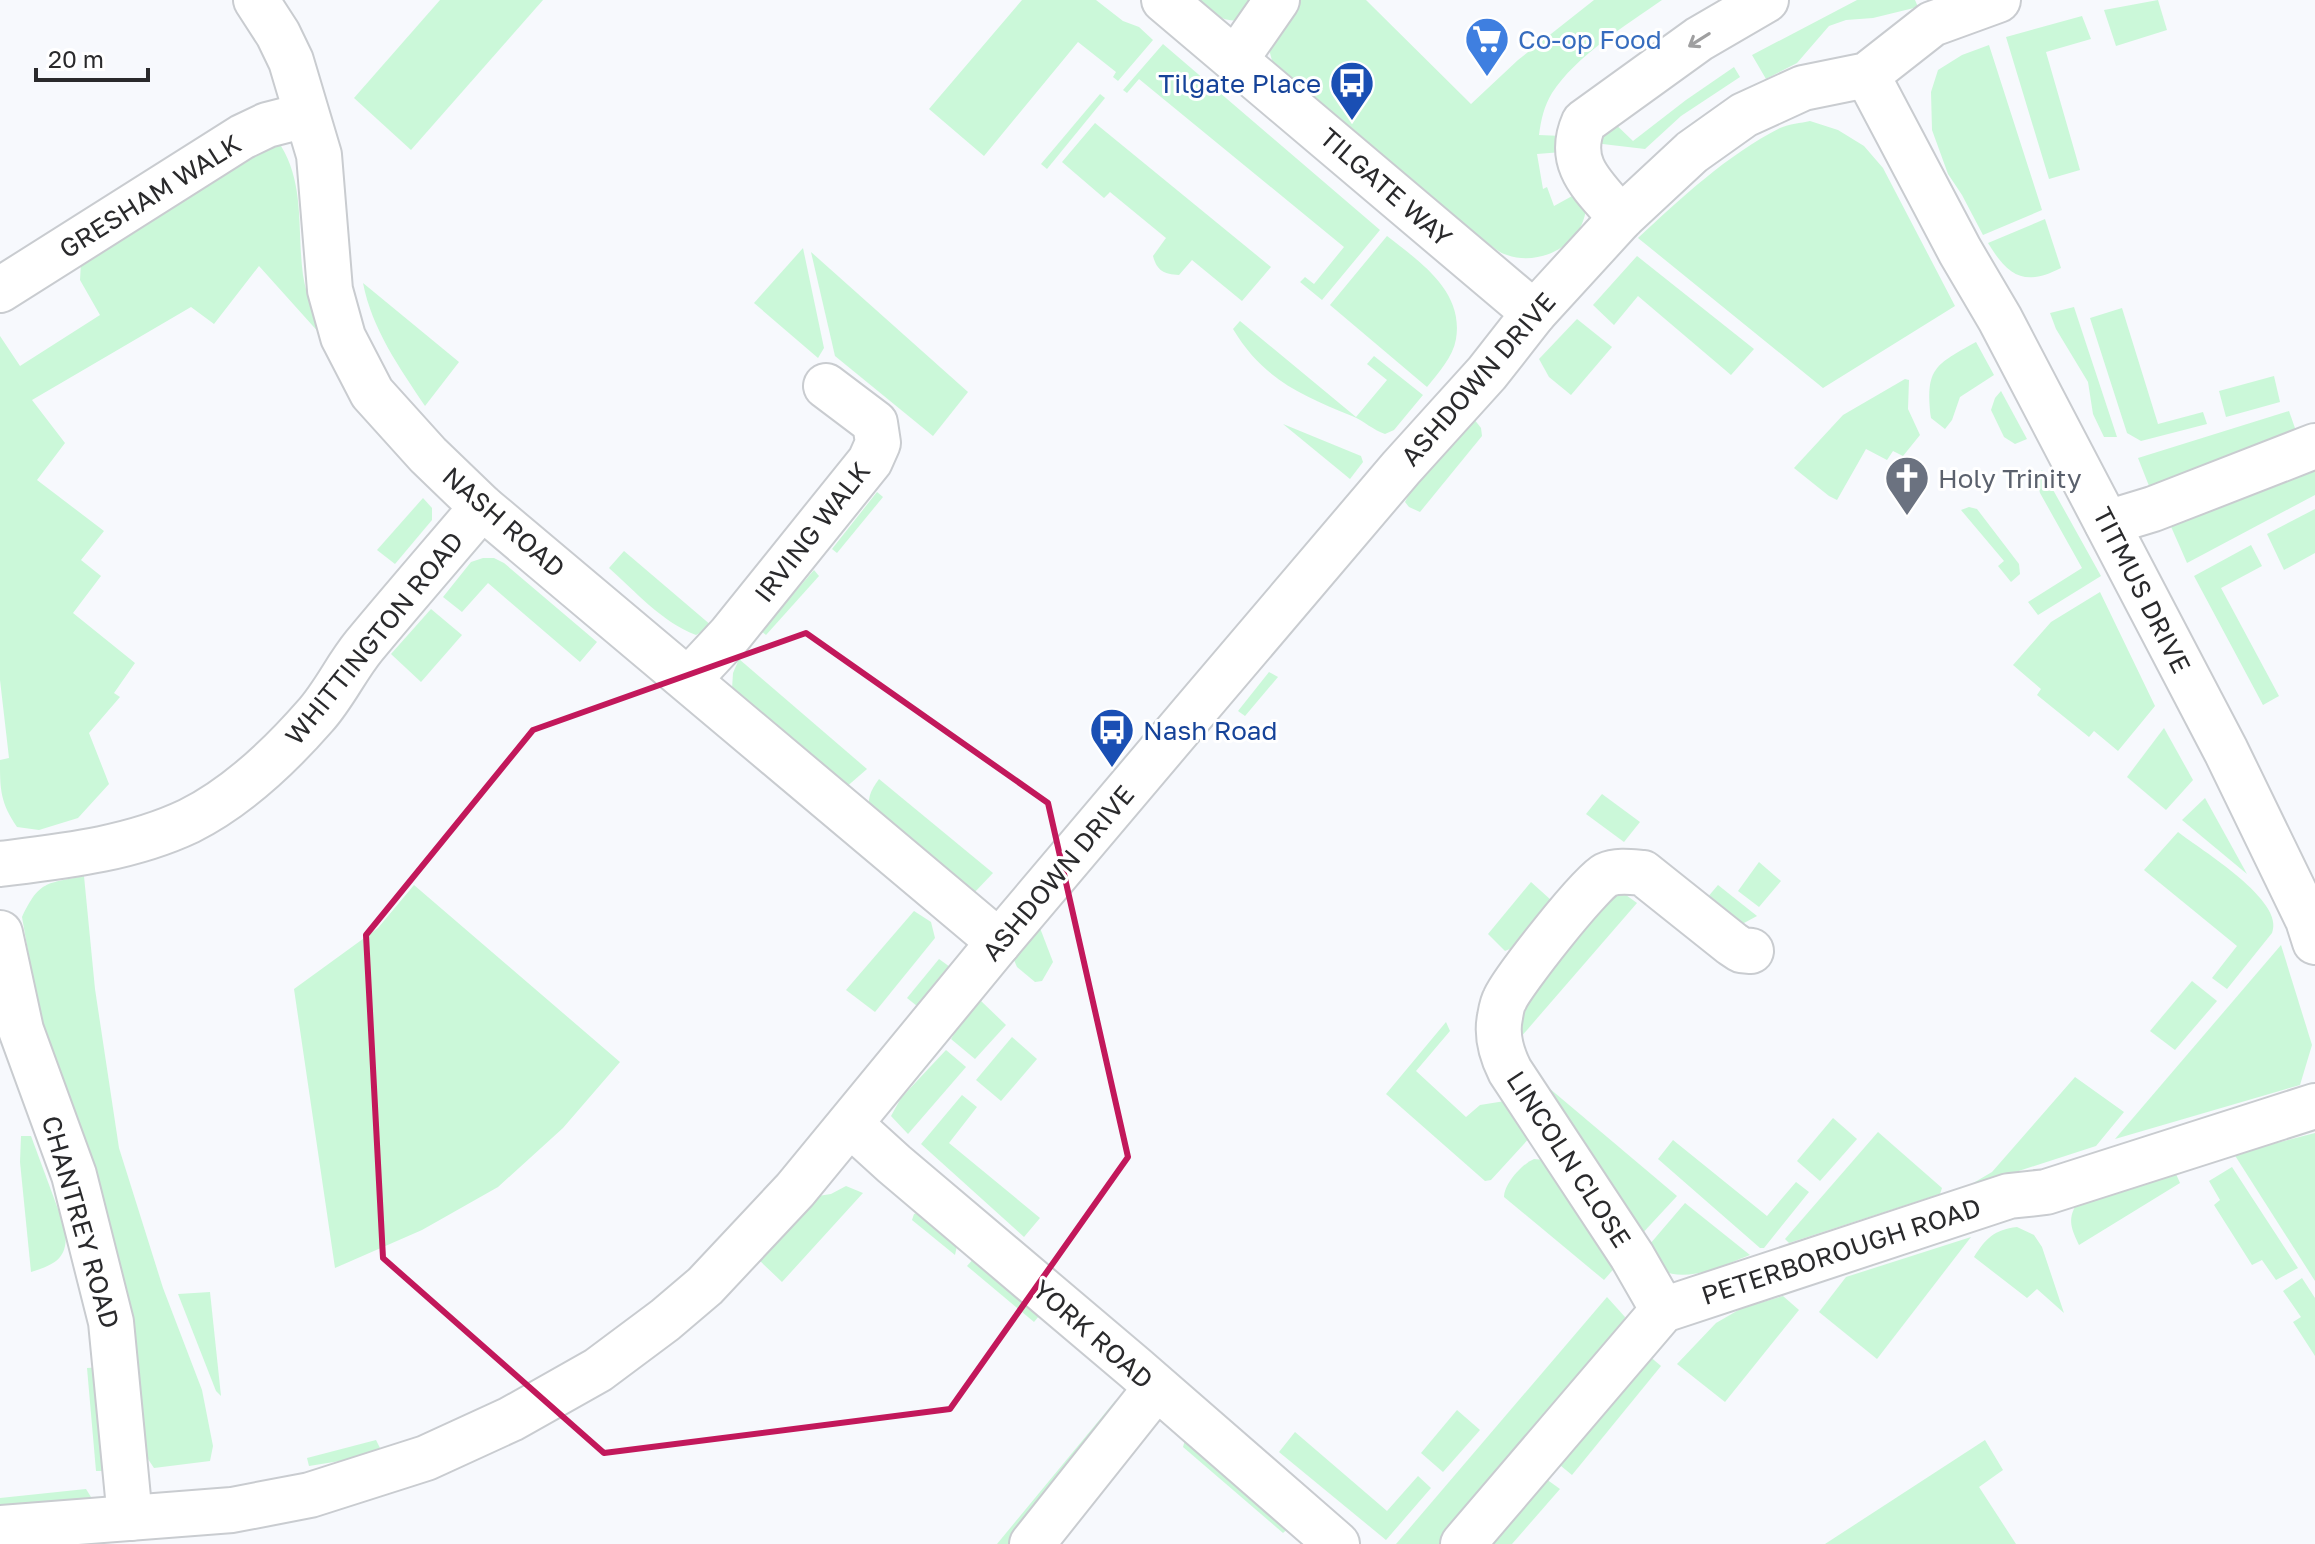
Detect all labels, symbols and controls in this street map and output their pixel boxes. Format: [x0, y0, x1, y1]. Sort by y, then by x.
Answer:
supermarket icon: Co-op Food [1463, 15, 1511, 78]
place label: Co-op Food [1518, 24, 1662, 55]
scale bar [36, 32, 148, 82]
one-way arrow [1688, 32, 1711, 48]
text: 20 m [48, 44, 104, 73]
bus stop icon: Tilgate Place [1328, 59, 1376, 122]
place label: Tilgate Place [1158, 68, 1321, 99]
street label: TILGATE WAY [1314, 121, 1459, 253]
street label: GRESHAM WALK [54, 128, 247, 264]
street label: ASHDOWN DRIVE [1394, 286, 1562, 472]
church icon: Holy Trinity [1883, 454, 1931, 517]
street label: IRVING WALK [748, 456, 876, 608]
street label: NASH ROAD [437, 460, 571, 584]
place label: Holy Trinity [1938, 463, 2082, 494]
street label: TITMUS DRIVE [2087, 502, 2197, 678]
street label: WHITTINGTON ROAD [279, 525, 469, 751]
bus stop icon: Nash Road [1088, 706, 1136, 769]
place label: Nash Road [1143, 715, 1277, 746]
street label: ASHDOWN DRIVE [976, 779, 1140, 967]
street label: LINCOLN CLOSE [1500, 1065, 1638, 1253]
street label: CHANTREY ROAD [36, 1112, 126, 1332]
street label: PETERBOROUGH ROAD [1697, 1191, 1985, 1311]
street label: YORK ROAD [1027, 1273, 1159, 1395]

